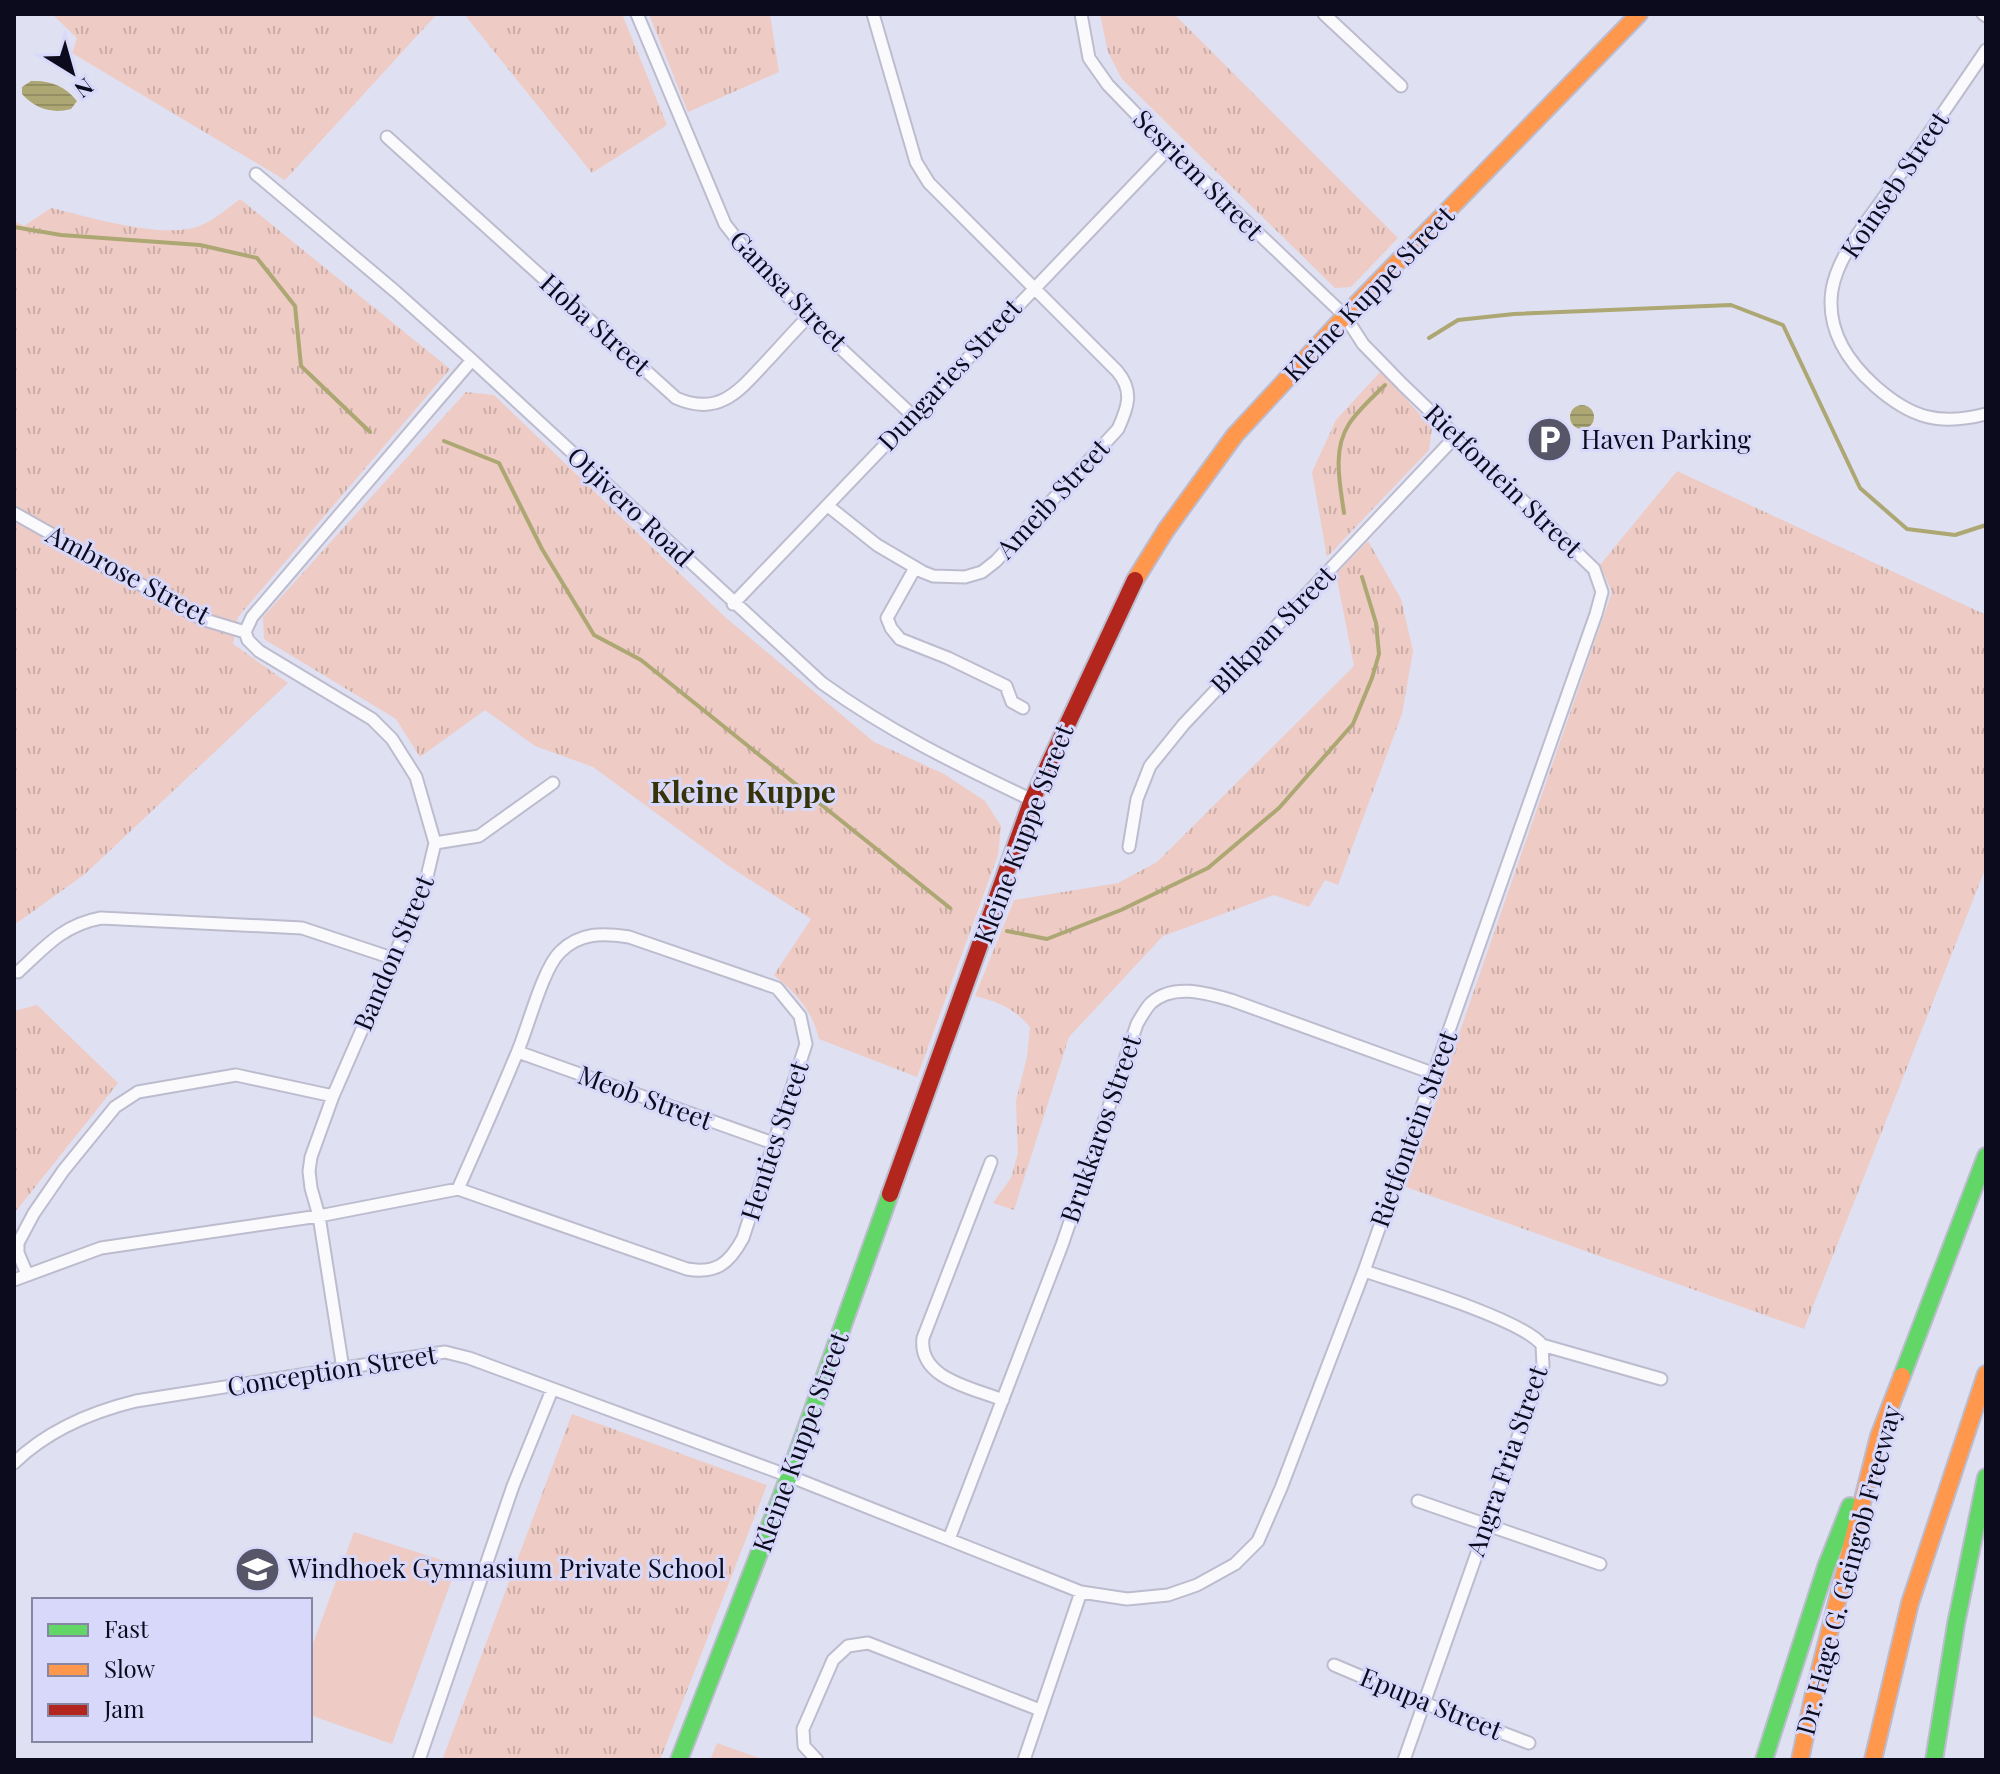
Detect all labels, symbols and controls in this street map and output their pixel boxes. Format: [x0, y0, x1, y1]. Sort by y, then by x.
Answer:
north arrow [32, 32, 112, 112]
text: N [69, 72, 100, 106]
street label: Sesriem Street [1126, 101, 1272, 247]
street label: Koinseb Street [1832, 103, 1956, 264]
street label: Kleine Kuppe Street [1275, 197, 1462, 389]
street label: Gamsa Street [723, 222, 856, 358]
street label: Hoba Street [533, 265, 659, 383]
street label: Dungaries Street [869, 290, 1029, 458]
street label: Rietfontein Street [1418, 396, 1591, 565]
parking icon: Haven Parking [1526, 416, 1574, 464]
place label: Haven Parking [1581, 421, 1751, 456]
street label: Ameib Street [987, 430, 1117, 566]
street label: Otjivero Road [560, 438, 702, 573]
street label: Ambrose Street [40, 515, 217, 632]
street label: Blikpan Street [1202, 557, 1342, 701]
street label: Kleine Kuppe Street [965, 718, 1081, 948]
district label: Kleine Kuppe [650, 771, 836, 811]
street label: Bandon Street [344, 869, 441, 1036]
street label: Rietfontein Street [1361, 1025, 1465, 1232]
street label: Brukkaros Street [1051, 1029, 1148, 1227]
street label: Meob Street [574, 1056, 718, 1137]
street label: Henties Street [731, 1056, 816, 1225]
street label: Kleine Kuppe Street [743, 1326, 856, 1556]
street label: Conception Street [225, 1336, 440, 1403]
street label: Angra Fria Street [1456, 1360, 1555, 1561]
street label: Dr. Hage G. Geingob Freeway [1787, 1401, 1908, 1738]
school or university icon: Windhoek Gymnasium Private School [233, 1545, 281, 1593]
place label: Windhoek Gymnasium Private School [287, 1550, 725, 1585]
legend [32, 1598, 312, 1742]
text: Fast [104, 1612, 149, 1644]
text: Slow [104, 1652, 156, 1684]
street label: Epupa Street [1355, 1658, 1508, 1747]
text: Jam [103, 1692, 145, 1724]

